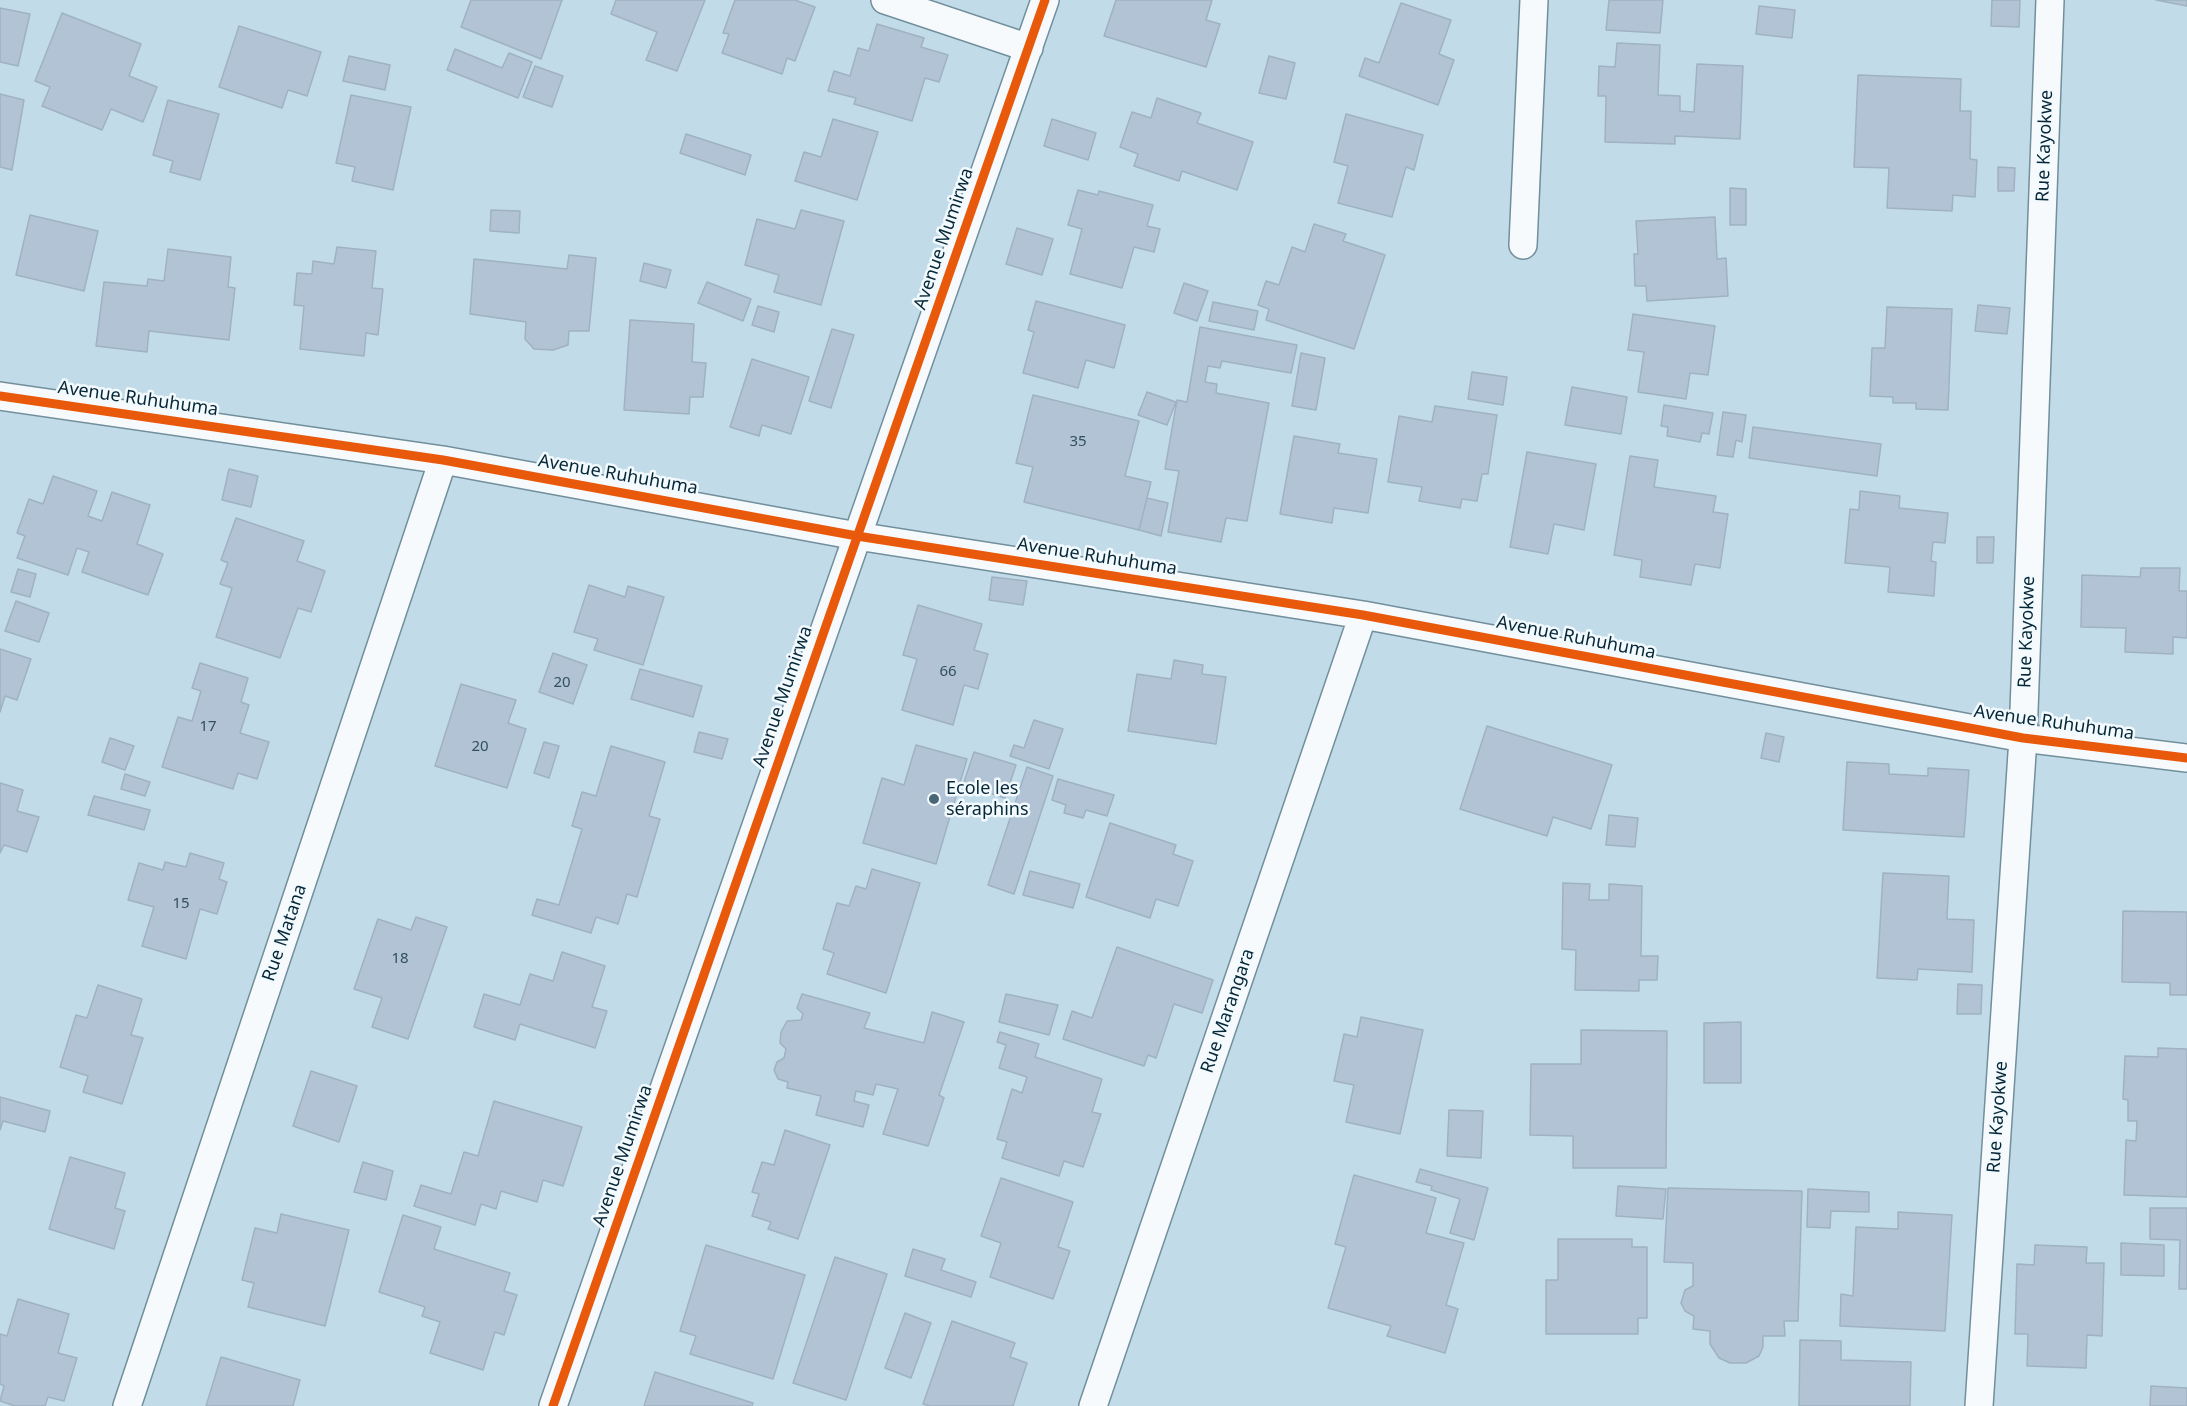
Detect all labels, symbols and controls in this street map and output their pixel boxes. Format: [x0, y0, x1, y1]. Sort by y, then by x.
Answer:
street label: Rue Kayokwe [2032, 89, 2058, 203]
street label: Avenue Mumirwa [910, 165, 978, 313]
street label: Avenue Ruhuhuma [56, 377, 220, 421]
house number: 35 [1069, 433, 1087, 451]
street label: Avenue Ruhuhuma [537, 450, 699, 500]
street label: Avenue Ruhuhuma [1015, 534, 1179, 580]
street label: Rue Kayokwe [2014, 575, 2040, 689]
street label: Avenue Ruhuhuma [1495, 612, 1657, 664]
street label: Avenue Mumirwa [749, 623, 817, 771]
house number: 66 [939, 663, 957, 681]
house number: 20 [553, 674, 571, 692]
street label: Avenue Ruhuhuma [1972, 701, 2136, 745]
house number: 17 [199, 718, 217, 736]
house number: 20 [471, 738, 489, 756]
place label: Ecole les séraphins [946, 778, 1029, 820]
marker: Ecole les séraphins [927, 792, 941, 806]
street label: Rue Matana [258, 882, 312, 984]
house number: 15 [172, 895, 190, 913]
street label: Rue Marangara [1197, 946, 1259, 1076]
house number: 18 [391, 950, 409, 968]
street label: Rue Kayokwe [1983, 1060, 2013, 1174]
street label: Avenue Mumirwa [589, 1082, 657, 1230]

